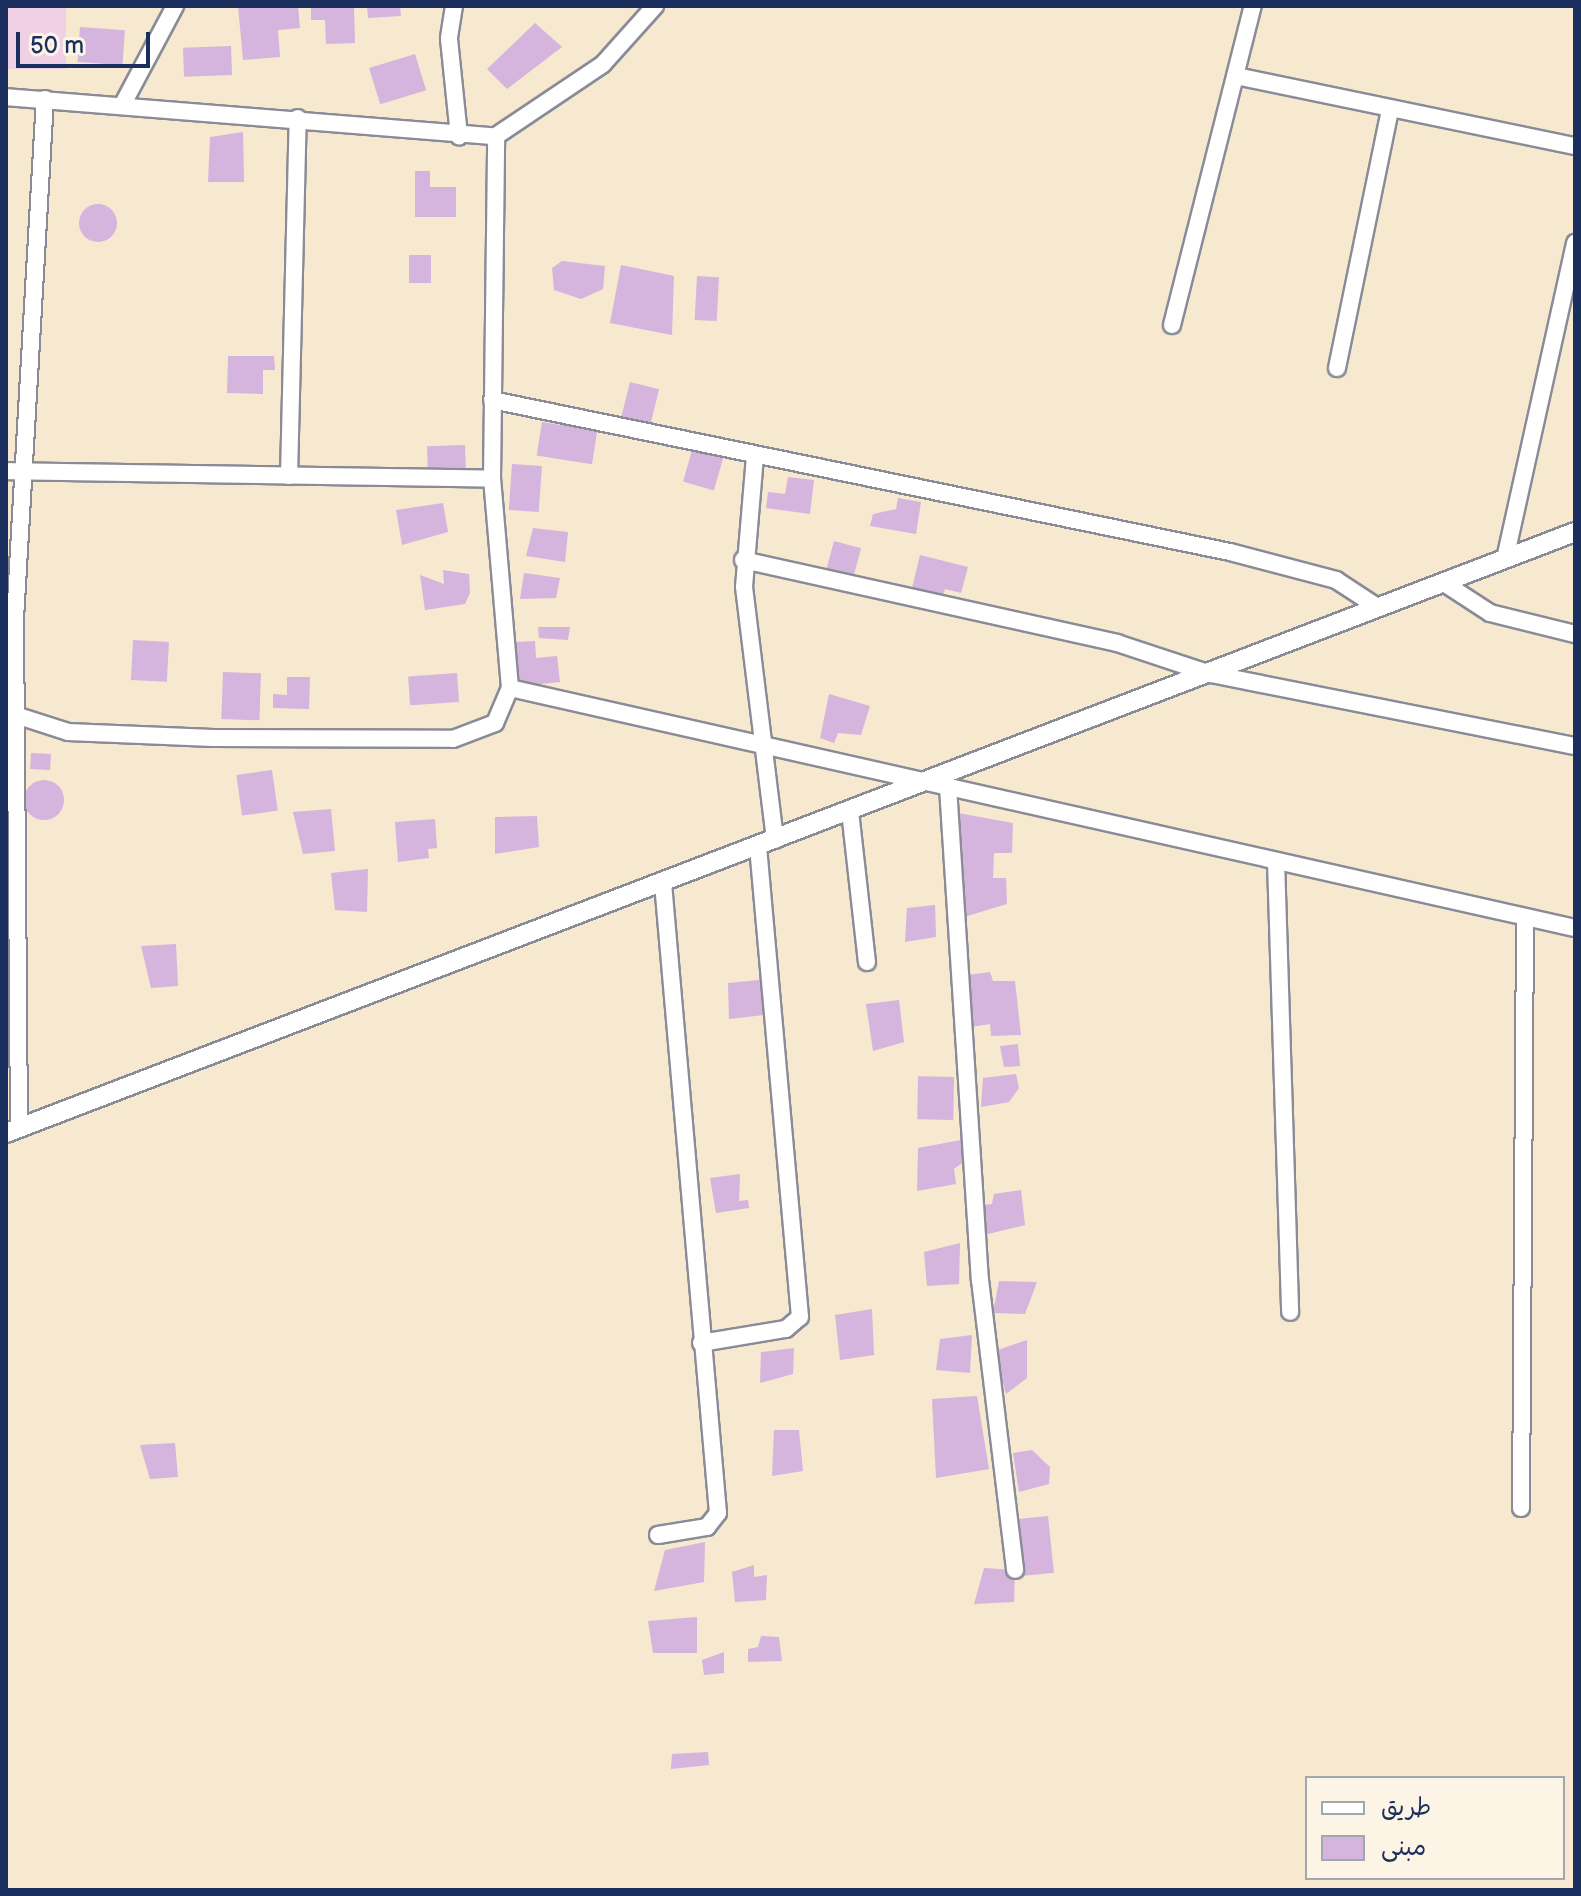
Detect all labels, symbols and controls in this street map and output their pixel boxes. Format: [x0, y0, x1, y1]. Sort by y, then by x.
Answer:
scale bar [20, 16, 154, 66]
text: 50 m [30, 31, 84, 60]
legend [1305, 1776, 1565, 1880]
text: طريق [1381, 1793, 1431, 1822]
text: مبنى [1381, 1833, 1426, 1862]

